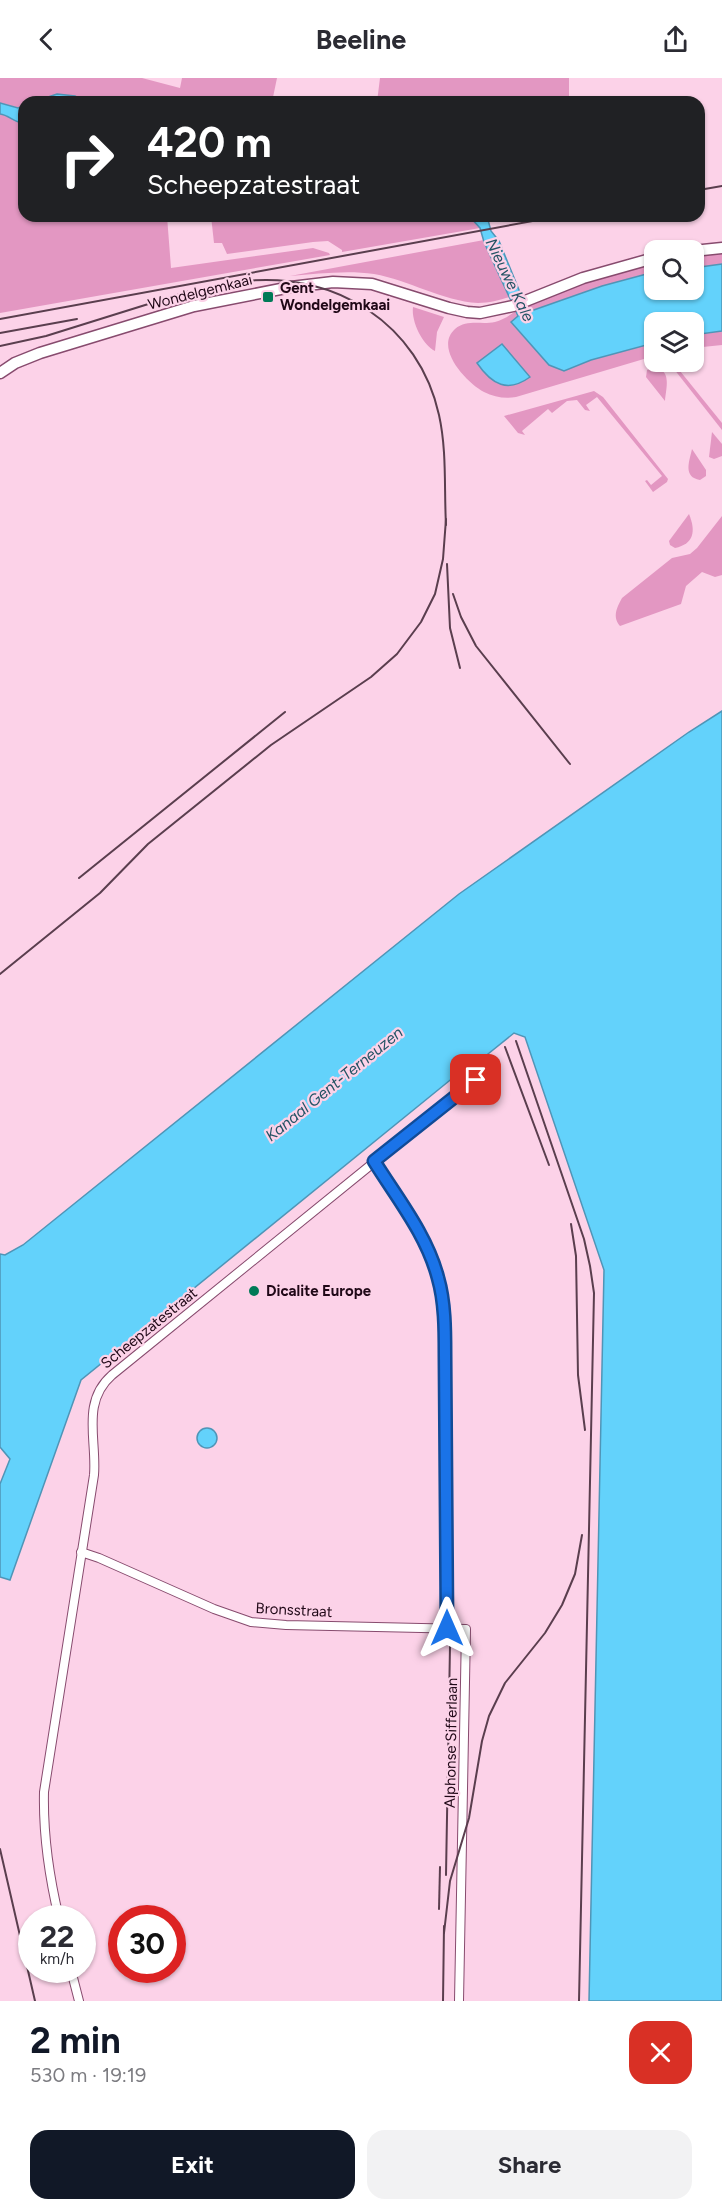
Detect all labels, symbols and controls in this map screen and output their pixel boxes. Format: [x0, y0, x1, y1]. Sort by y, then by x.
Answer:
icon: back [30, 23, 63, 56]
text: Beeline [316, 23, 406, 56]
icon: share [659, 23, 692, 56]
text: 420 m [147, 117, 272, 168]
icon: right [48, 120, 126, 198]
text: Scheepzatestraat [147, 168, 360, 201]
water label: Nieuwe Kale [482, 235, 538, 325]
map controls [644, 240, 704, 372]
button: search [644, 240, 704, 300]
street label: Wondelgemkaai [146, 270, 254, 314]
place label: Gent Wondelgemkaai [280, 279, 390, 314]
marker: Gent Wondelgemkaai [261, 290, 275, 304]
button: layers [644, 312, 704, 372]
water label: Kanaal Gent-Terneuzen [262, 1023, 407, 1145]
pin [450, 1054, 501, 1105]
icon: arrive [459, 1063, 492, 1096]
place label: Dicalite Europe [266, 1282, 372, 1300]
street label: Scheepzatestraat [97, 1284, 201, 1372]
marker: Dicalite Europe [247, 1284, 261, 1298]
position arrow [415, 1596, 479, 1660]
street label: Bronsstraat [255, 1599, 333, 1621]
street label: Alphonse Sifferlaan [441, 1678, 461, 1808]
speed limit sign: 30 [108, 1905, 186, 1983]
text: 22 [40, 1918, 74, 1955]
text: km/h [40, 1950, 74, 1968]
text: 2 min [30, 2019, 121, 2062]
button: close [629, 2021, 692, 2084]
text: 530 m · 19:19 [30, 2063, 146, 2087]
button: Exit [30, 2130, 355, 2199]
button: Share [367, 2130, 692, 2199]

